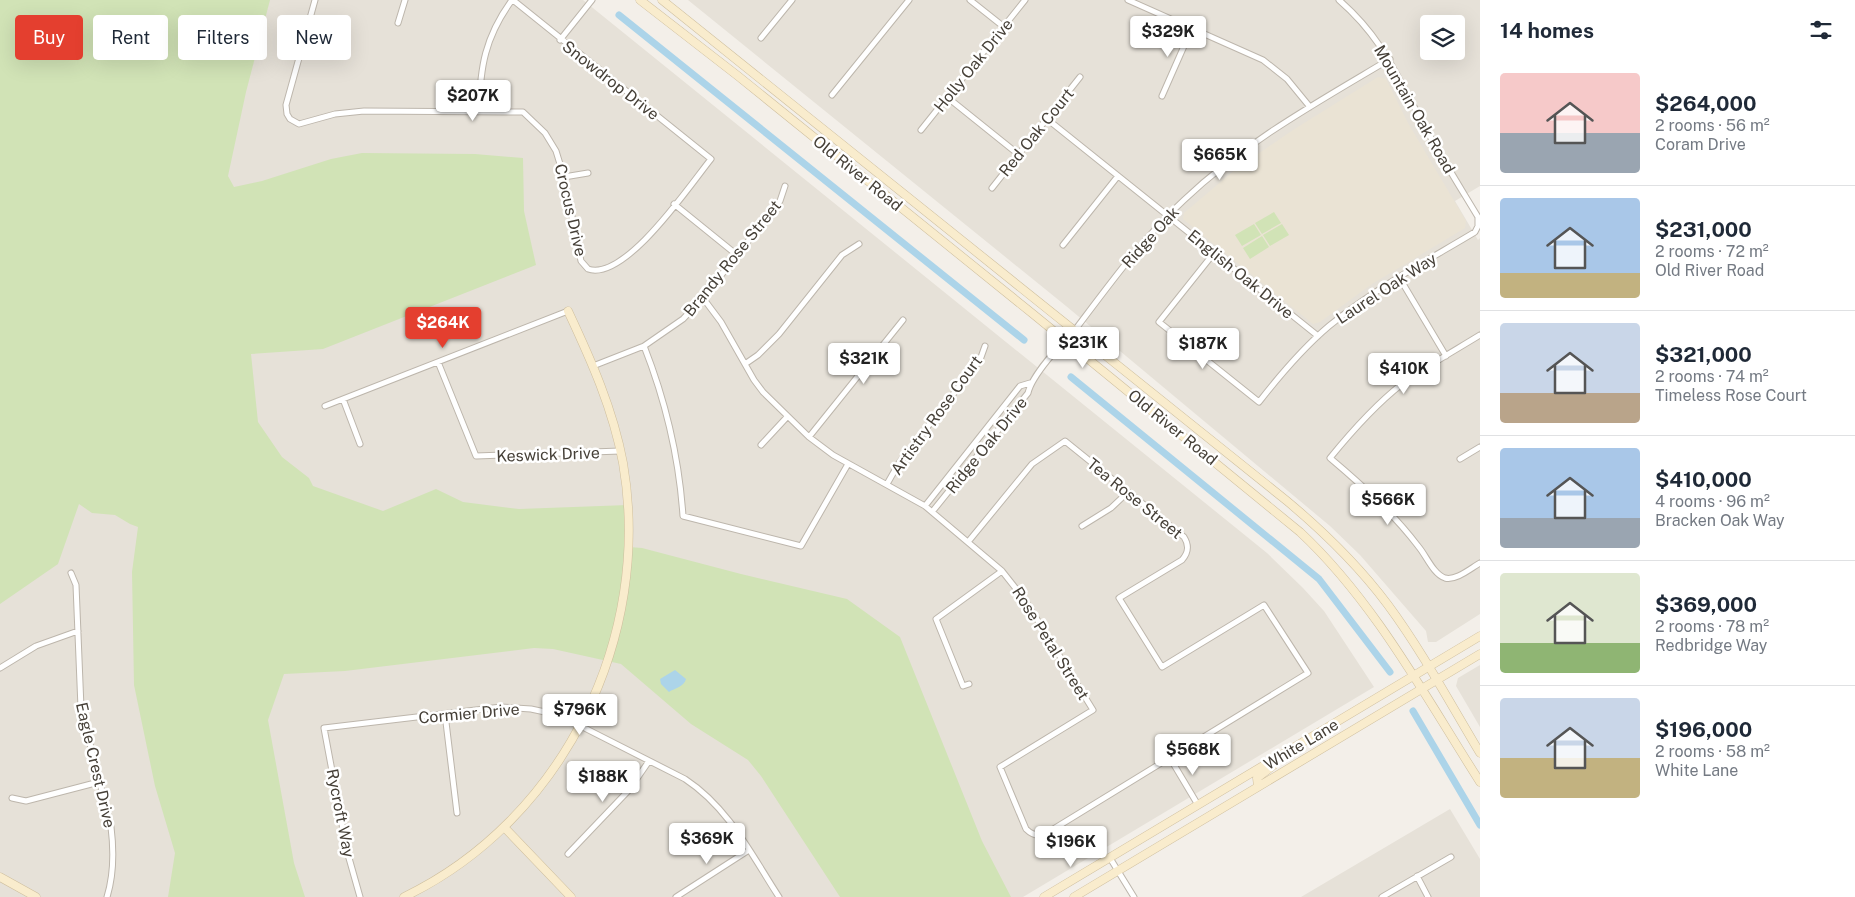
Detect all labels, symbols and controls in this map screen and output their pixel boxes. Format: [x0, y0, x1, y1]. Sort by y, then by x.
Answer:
chip: Buy [15, 15, 83, 60]
chip: Rent [93, 15, 168, 60]
chip: Filters [178, 15, 267, 60]
chip: New [277, 15, 351, 60]
street label: Holly Oak Drive [930, 15, 1017, 116]
pin: $329K [1133, 15, 1203, 58]
map controls [1420, 15, 1465, 60]
button: layers [1420, 15, 1465, 60]
icon: filters [1807, 16, 1835, 44]
text: 14 homes [1500, 18, 1594, 43]
text: $329K [1141, 22, 1195, 41]
street label: Snowdrop Drive [558, 37, 663, 124]
street label: Mountain Oak Road [1370, 42, 1459, 177]
pin: $207K [438, 80, 508, 122]
street label: Red Oak Court [995, 84, 1078, 180]
text: $207K [447, 86, 499, 105]
text: $264,000 [1655, 91, 1757, 116]
icon: home [1540, 93, 1600, 153]
text: 2 rooms · 56 m² [1655, 116, 1770, 135]
street label: Old River Road [809, 132, 906, 215]
text: Coram Drive [1655, 135, 1746, 154]
pin: $665K [1185, 138, 1255, 181]
text: $665K [1193, 145, 1247, 164]
street label: Crocus Drive [551, 162, 590, 258]
street label: Brandy Rose Street [680, 196, 785, 320]
street label: Ridge Oak [1118, 203, 1183, 272]
text: $231,000 [1655, 217, 1752, 242]
icon: home [1540, 218, 1600, 278]
street label: English Oak Drive [1184, 226, 1297, 323]
text: 2 rooms · 72 m² [1655, 242, 1769, 261]
street label: Laurel Oak Way [1333, 249, 1440, 328]
text: Old River Road [1655, 261, 1764, 280]
pin: $264K [408, 306, 478, 349]
text: $264K [416, 313, 470, 332]
pin: $231K [1048, 326, 1118, 369]
pin: $187K [1168, 328, 1238, 370]
text: $231K [1058, 333, 1108, 352]
text: $187K [1178, 334, 1228, 353]
pin: $321K [829, 342, 899, 385]
text: $321,000 [1655, 342, 1752, 367]
icon: home [1540, 343, 1600, 403]
text: $321K [839, 349, 889, 368]
street label: Artistry Rose Court [887, 352, 986, 479]
pin: $410K [1369, 352, 1439, 395]
text: $410K [1379, 359, 1429, 378]
text: 2 rooms · 74 m² [1655, 367, 1769, 386]
street label: Old River Road [1124, 386, 1221, 469]
text: Timeless Rose Court [1655, 386, 1807, 405]
street label: Ridge Oak Drive [942, 393, 1031, 497]
street label: Keswick Drive [496, 443, 600, 466]
street label: Tea Rose Street [1083, 454, 1186, 543]
text: $410,000 [1655, 467, 1752, 492]
icon: home [1540, 468, 1600, 528]
pin: $566K [1353, 484, 1423, 526]
text: $566K [1361, 490, 1415, 509]
text: 4 rooms · 96 m² [1655, 492, 1770, 511]
text: Bracken Oak Way [1655, 511, 1785, 530]
street label: Rose Petal Street [1008, 583, 1093, 703]
text: $369,000 [1655, 592, 1757, 617]
icon: home [1540, 593, 1600, 653]
text: 2 rooms · 78 m² [1655, 617, 1769, 636]
text: Redbridge Way [1655, 636, 1767, 655]
pin: $796K [545, 694, 615, 736]
street label: Eagle Crest Drive [72, 700, 119, 830]
street label: Cormier Drive [418, 700, 520, 727]
text: $796K [553, 700, 607, 719]
street label: White Lane [1261, 715, 1342, 774]
text: $196,000 [1655, 717, 1752, 742]
icon: home [1540, 718, 1600, 778]
pin: $568K [1158, 734, 1228, 776]
text: $568K [1166, 740, 1220, 759]
text: 2 rooms · 58 m² [1655, 742, 1770, 761]
pin: $188K [568, 760, 638, 803]
text: White Lane [1655, 761, 1738, 780]
street label: Rycroft Way [323, 767, 358, 859]
text: $188K [578, 767, 628, 786]
pin: $369K [672, 822, 742, 865]
pin: $196K [1036, 826, 1106, 868]
text: $369K [680, 829, 734, 848]
text: $196K [1046, 832, 1096, 851]

